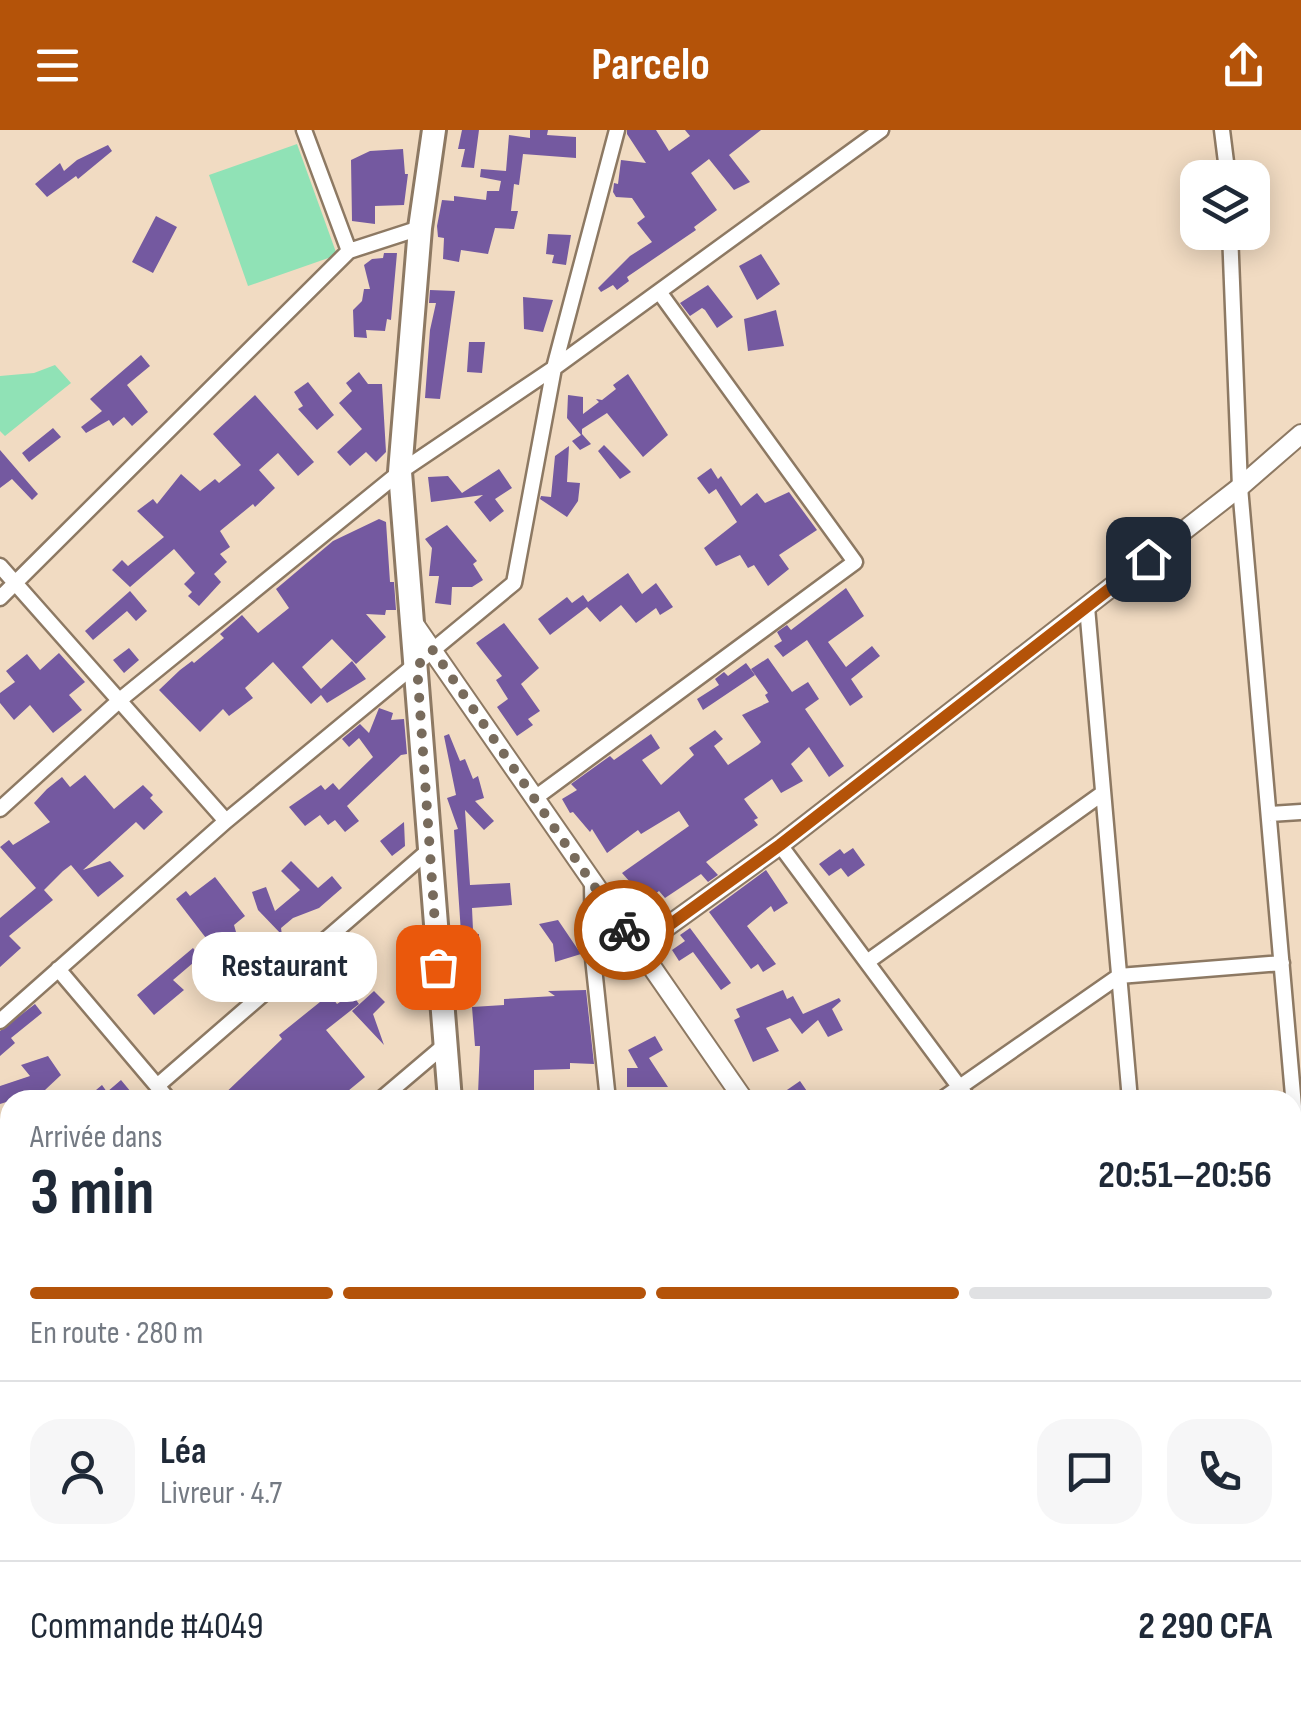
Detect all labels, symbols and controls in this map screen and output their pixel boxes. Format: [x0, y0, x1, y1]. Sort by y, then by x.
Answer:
icon: menu [30, 38, 85, 93]
text: Parcelo [591, 38, 710, 93]
icon: share [1216, 38, 1271, 93]
map controls [1180, 160, 1270, 250]
button: layers [1180, 160, 1270, 250]
pin [1106, 517, 1191, 602]
icon: home [1121, 532, 1176, 587]
courier [574, 880, 674, 980]
icon: bike [597, 903, 652, 958]
pin [396, 925, 481, 1010]
callout: Restaurant [193, 932, 378, 1002]
icon: bag [411, 940, 466, 995]
text: Restaurant [221, 947, 348, 986]
text: Arrivée dans [30, 1118, 162, 1157]
text: 20:51–20:56 [1098, 1153, 1272, 1198]
text: 3 min [30, 1155, 154, 1233]
text: En route · 280 m [30, 1314, 203, 1353]
button: person [30, 1419, 135, 1524]
button: chat [1037, 1419, 1142, 1524]
button: phone [1167, 1419, 1272, 1524]
text: Léa [160, 1429, 207, 1474]
text: Livreur · 4.7 [160, 1474, 282, 1513]
text: Commande #4049 [30, 1604, 264, 1649]
text: 2 290 CFA [1138, 1604, 1272, 1649]

